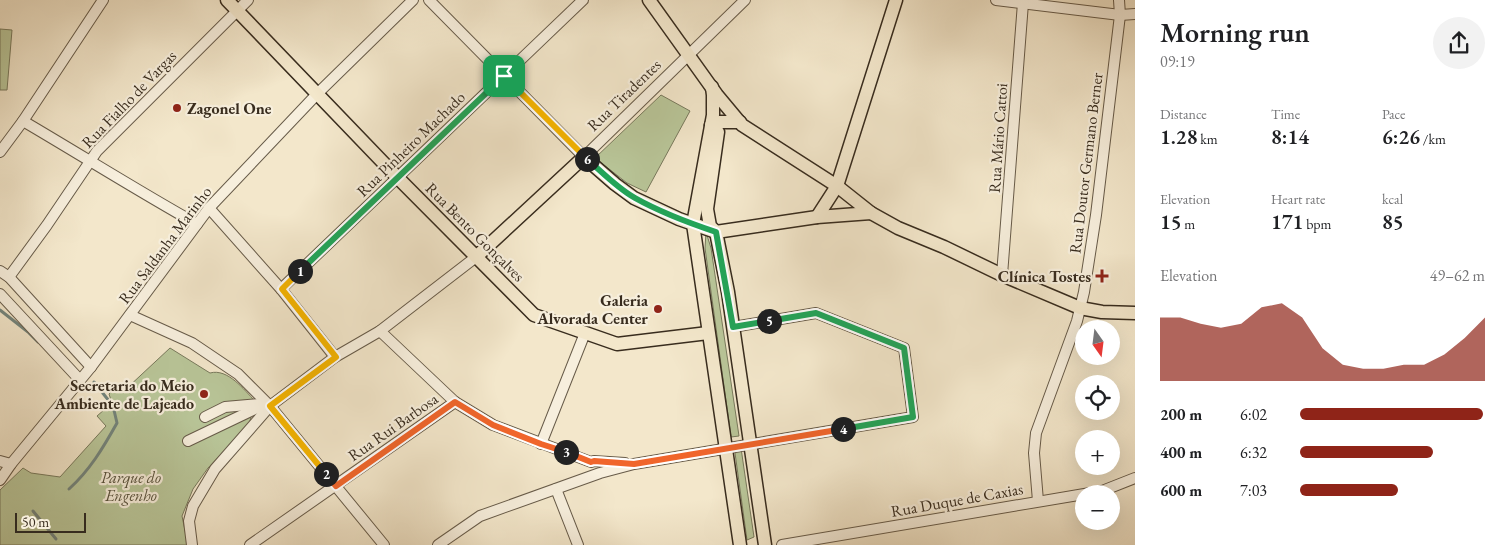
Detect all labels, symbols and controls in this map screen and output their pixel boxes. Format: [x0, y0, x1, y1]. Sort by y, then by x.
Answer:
text: Morning run [1160, 14, 1310, 50]
button: share [1433, 17, 1485, 69]
street label: Rua Fialho de Vargas [77, 46, 181, 152]
text: 09:19 [1160, 51, 1195, 72]
street label: Rua Tiradentes [583, 54, 665, 136]
pin [483, 55, 525, 97]
icon: arrive [490, 62, 518, 90]
street label: Rua Doutor Germano Berner [1064, 71, 1108, 255]
street label: Rua Mário Cattoi [984, 82, 1012, 194]
street label: Rua Pinheiro Machado [352, 87, 470, 201]
place label: Zagonel One [187, 98, 272, 119]
marker: Zagonel One [171, 102, 183, 114]
text: Distance [1160, 105, 1207, 123]
text: Time [1271, 105, 1300, 123]
text: Pace [1382, 105, 1406, 123]
text: 1.28 [1160, 123, 1197, 150]
text: 8:14 [1271, 123, 1309, 150]
text: 6:26 [1382, 123, 1420, 150]
text: km [1197, 130, 1218, 148]
text: /km [1420, 130, 1446, 148]
pin: 6 [574, 146, 600, 172]
text: 6 [584, 150, 591, 168]
street label: Rua Bento Gonçalves [421, 178, 529, 286]
street label: Rua Saldanha Marinho [114, 182, 216, 308]
text: Elevation [1160, 190, 1210, 208]
text: Heart rate [1271, 190, 1325, 208]
text: kcal [1382, 190, 1403, 208]
text: 15 [1160, 208, 1182, 235]
text: 171 [1271, 208, 1303, 235]
text: 85 [1382, 208, 1404, 235]
text: m [1182, 215, 1195, 233]
text: bpm [1303, 215, 1332, 233]
pin: 1 [288, 258, 312, 284]
text: 1 [297, 262, 304, 280]
text: Elevation [1160, 265, 1218, 286]
text: 49–62 m [1430, 265, 1485, 286]
place label: Clínica Tostes [998, 266, 1091, 287]
marker: Clínica Tostes [1095, 269, 1109, 283]
place label: Galeria Alvorada Center [536, 290, 649, 329]
marker: Galeria Alvorada Center [652, 303, 664, 315]
pin: 5 [756, 308, 782, 334]
text: 5 [766, 312, 773, 330]
north arrow [1075, 320, 1120, 365]
map controls [1075, 320, 1120, 530]
place label: Secretaria do Meio Ambiente de Lajeado [53, 375, 194, 414]
button: locate [1075, 375, 1120, 420]
marker: Secretaria do Meio Ambiente de Lajeado [198, 388, 210, 400]
street label: Rua Rui Barbosa [344, 388, 443, 466]
text: 200 m [1160, 404, 1202, 425]
text: 6:02 [1240, 404, 1267, 425]
pin: 4 [830, 416, 856, 442]
text: 4 [840, 420, 847, 438]
button: + [1075, 430, 1120, 475]
pin: 3 [554, 440, 578, 464]
text: 400 m [1160, 442, 1202, 463]
text: 6:32 [1240, 442, 1267, 463]
text: 3 [563, 443, 570, 461]
pin: 2 [314, 462, 338, 486]
text: 2 [323, 465, 330, 483]
park label: Parque do Engenho [101, 467, 161, 506]
street label: Rua Duque de Caxias [889, 478, 1025, 522]
text: 600 m [1160, 480, 1202, 501]
text: 7:03 [1240, 480, 1267, 501]
button: − [1075, 485, 1120, 530]
scale bar [15, 510, 86, 533]
text: 50 m [22, 513, 49, 531]

